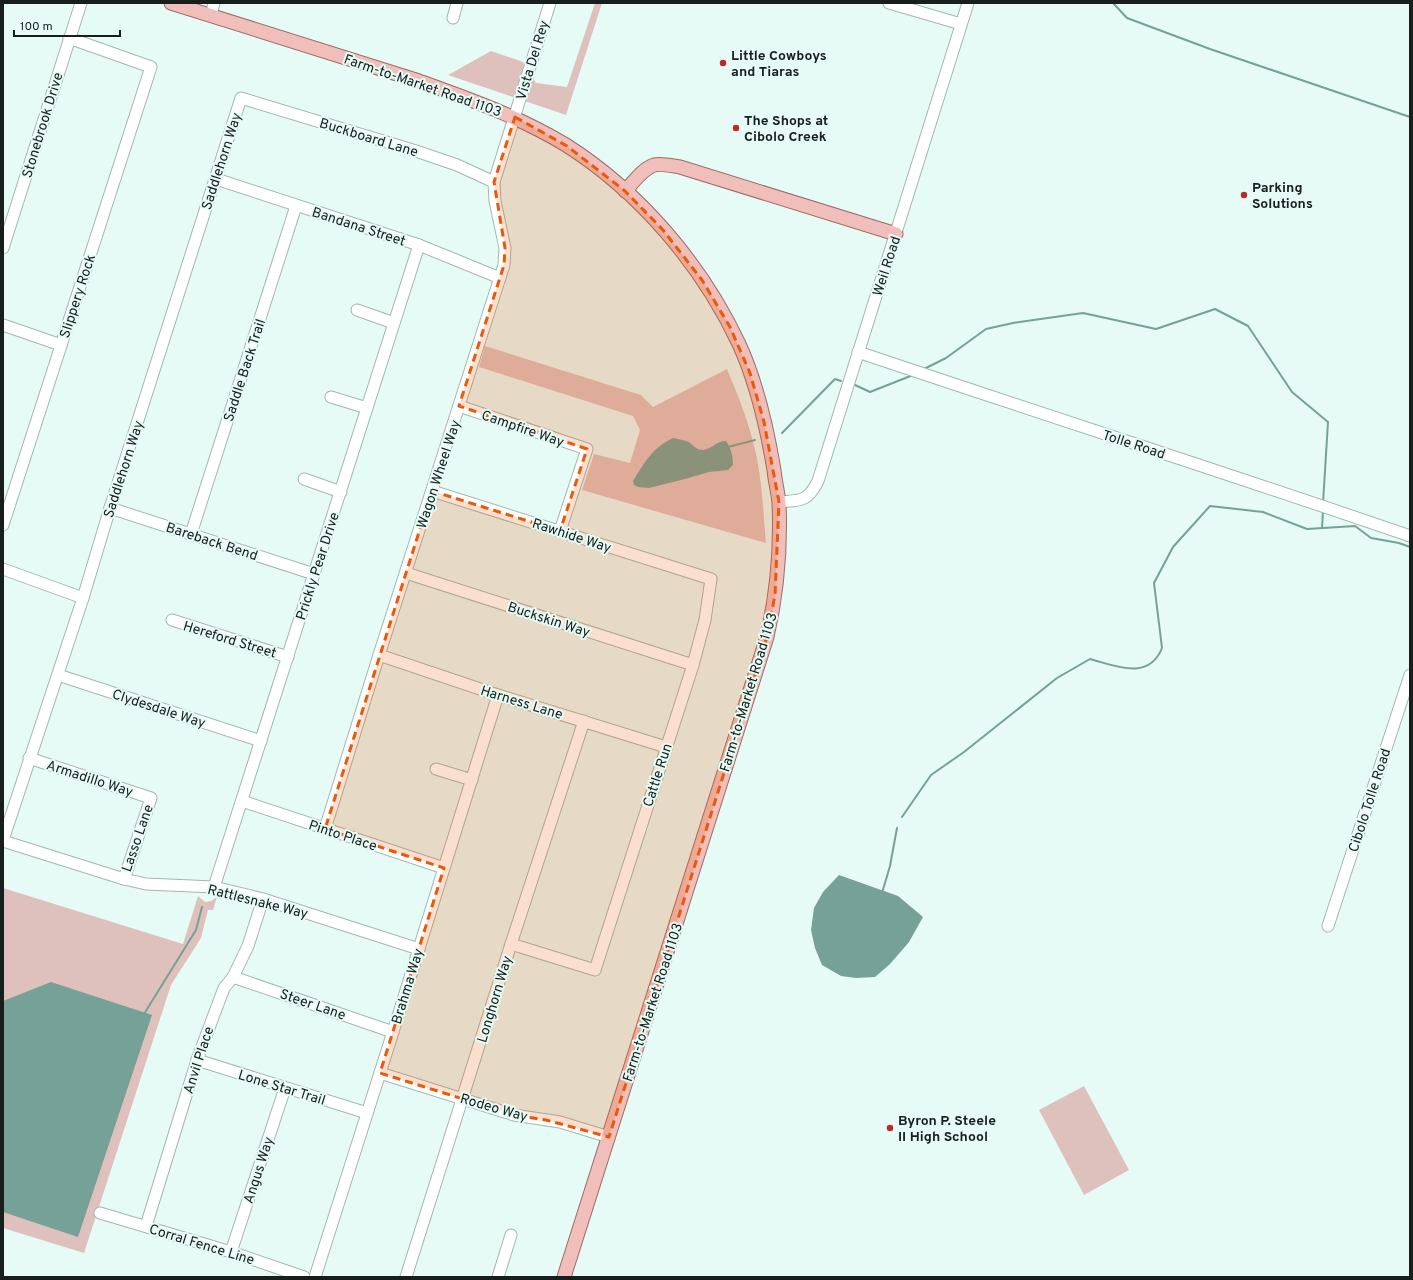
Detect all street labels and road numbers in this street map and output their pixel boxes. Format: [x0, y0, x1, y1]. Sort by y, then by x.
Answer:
street label: Vista Del Rey [513, 19, 554, 102]
street label: Farm-to-Market Road 1103 [341, 51, 504, 121]
street label: Stonebrook Drive [19, 71, 68, 180]
street label: Saddlehorn Way [199, 111, 246, 212]
street label: Buckboard Lane [317, 115, 420, 162]
street label: Bandana Street [310, 204, 408, 251]
street label: Weil Road [870, 234, 905, 299]
street label: Slippery Rock [57, 252, 100, 340]
street label: Saddle Back Trail [221, 317, 270, 424]
street label: Campfire Way [479, 407, 566, 452]
street label: Wagon Wheel Way [414, 418, 465, 531]
street label: Saddlehorn Way [101, 419, 148, 520]
street label: Tolle Road [1100, 427, 1167, 464]
street label: Prickly Pear Drive [293, 510, 344, 623]
street label: Rawhide Way [530, 516, 613, 557]
street label: Bareback Bend [163, 520, 260, 565]
street label: Buckskin Way [505, 599, 592, 642]
street label: Farm-to-Market Road 1103 [717, 611, 782, 774]
street label: Hereford Street [181, 618, 278, 663]
street label: Harness Lane [478, 683, 565, 724]
street label: Clydesdale Way [110, 686, 207, 733]
street label: Cattle Run [640, 742, 677, 809]
street label: Cibolo Tolle Road [1346, 746, 1395, 854]
street label: Armadillo Way [44, 757, 135, 801]
street label: Lasso Lane [119, 802, 158, 874]
street label: Pinto Place [306, 817, 379, 855]
street label: Rattlesnake Way [206, 882, 310, 923]
street label: Farm-to-Market Road 1103 [620, 921, 687, 1084]
street label: Brahma Way [389, 947, 428, 1026]
street label: Longhorn Way [474, 954, 517, 1045]
street label: Steer Lane [277, 986, 348, 1025]
street label: Anvil Place [181, 1025, 218, 1096]
street label: Lone Star Trail [236, 1067, 327, 1110]
street label: Rodeo Way [458, 1091, 529, 1126]
street label: Angus Way [241, 1135, 278, 1206]
street label: Corral Fence Line [147, 1221, 256, 1270]

